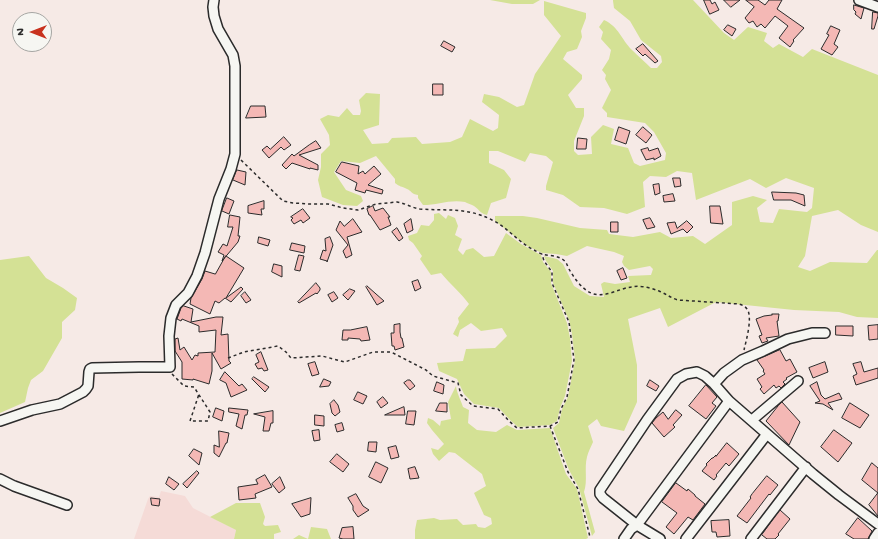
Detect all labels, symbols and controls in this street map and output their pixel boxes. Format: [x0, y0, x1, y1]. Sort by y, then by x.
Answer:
north arrow [12, 12, 52, 52]
text: N [15, 28, 27, 36]

